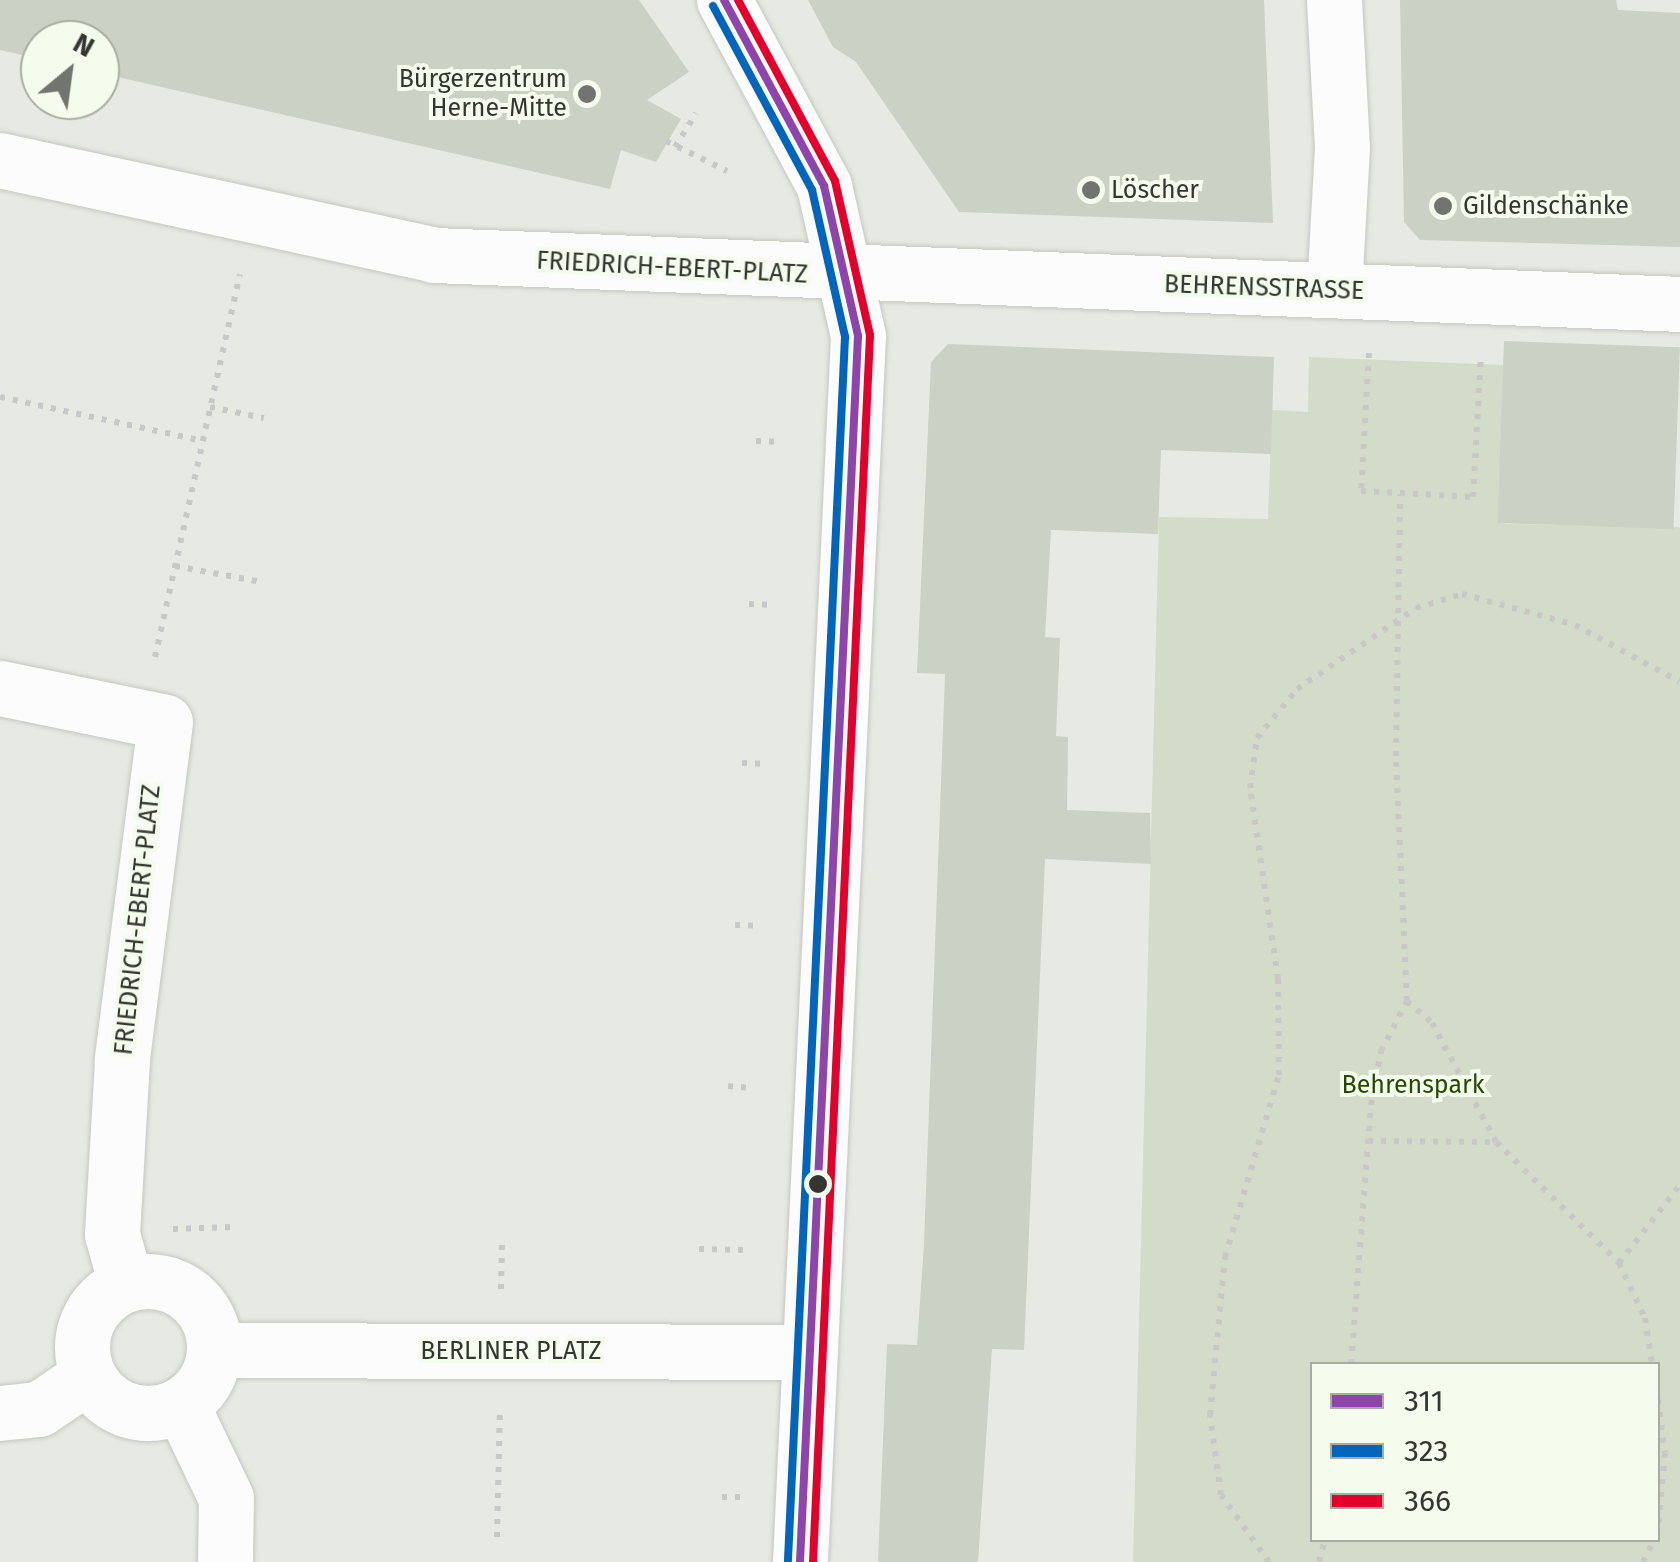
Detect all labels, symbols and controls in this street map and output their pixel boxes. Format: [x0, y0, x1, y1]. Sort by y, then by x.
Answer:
north arrow [20, 20, 120, 120]
text: N [68, 26, 100, 64]
place label: Bürgerzentrum Herne-Mitte [399, 65, 567, 124]
marker: Bürgerzentrum Herne-Mitte [576, 83, 598, 105]
place label: Löscher [1111, 175, 1199, 205]
marker: Löscher [1080, 179, 1102, 201]
place label: Gildenschänke [1463, 191, 1629, 221]
marker: Gildenschänke [1432, 195, 1454, 217]
street label: FRIEDRICH-EBERT-PLATZ [536, 246, 808, 290]
street label: BEHRENSSTRASSE [1163, 270, 1365, 306]
street label: FRIEDRICH-EBERT-PLATZ [109, 783, 167, 1057]
park label: Behrenspark [1342, 1070, 1484, 1100]
unlabelled marker [808, 1174, 828, 1194]
street label: BERLINER PLATZ [420, 1336, 602, 1366]
legend [1310, 1362, 1660, 1542]
text: 311 [1404, 1383, 1444, 1419]
text: 323 [1404, 1433, 1448, 1469]
text: 366 [1404, 1483, 1451, 1519]

